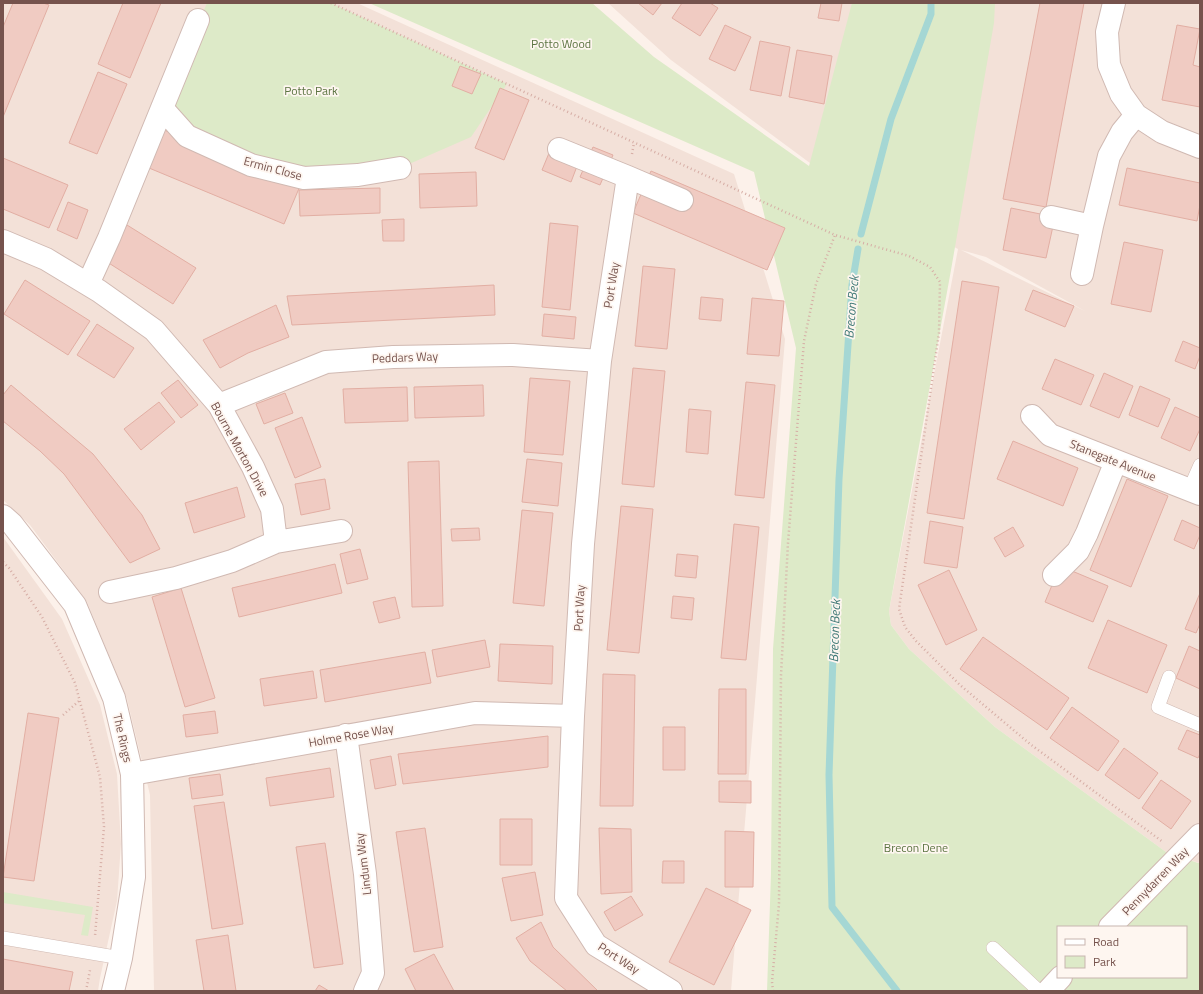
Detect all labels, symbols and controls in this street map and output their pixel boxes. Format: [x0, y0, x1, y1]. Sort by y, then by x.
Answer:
park label: Potto Wood [531, 34, 591, 53]
park label: Potto Park [284, 81, 338, 100]
street label: Ermin Close [242, 151, 304, 185]
street label: Port Way [598, 260, 624, 310]
water label: Brecon Beck [838, 273, 864, 339]
street label: Peddars Way [371, 346, 439, 368]
street label: Bourne Morton Drive [206, 398, 274, 500]
street label: Stanegate Avenue [1067, 434, 1159, 486]
street label: Port Way [568, 584, 590, 632]
water label: Brecon Beck [823, 597, 845, 663]
street label: The Rings [108, 712, 138, 765]
street label: Holme Rose Way [307, 718, 395, 752]
street label: Lindum Way [350, 832, 376, 896]
park label: Brecon Dene [884, 838, 948, 857]
street label: Pennydarren Way [1117, 842, 1193, 920]
legend [1057, 926, 1187, 978]
text: Road [1093, 932, 1119, 951]
street label: Port Way [594, 937, 644, 979]
text: Park [1093, 952, 1116, 971]

